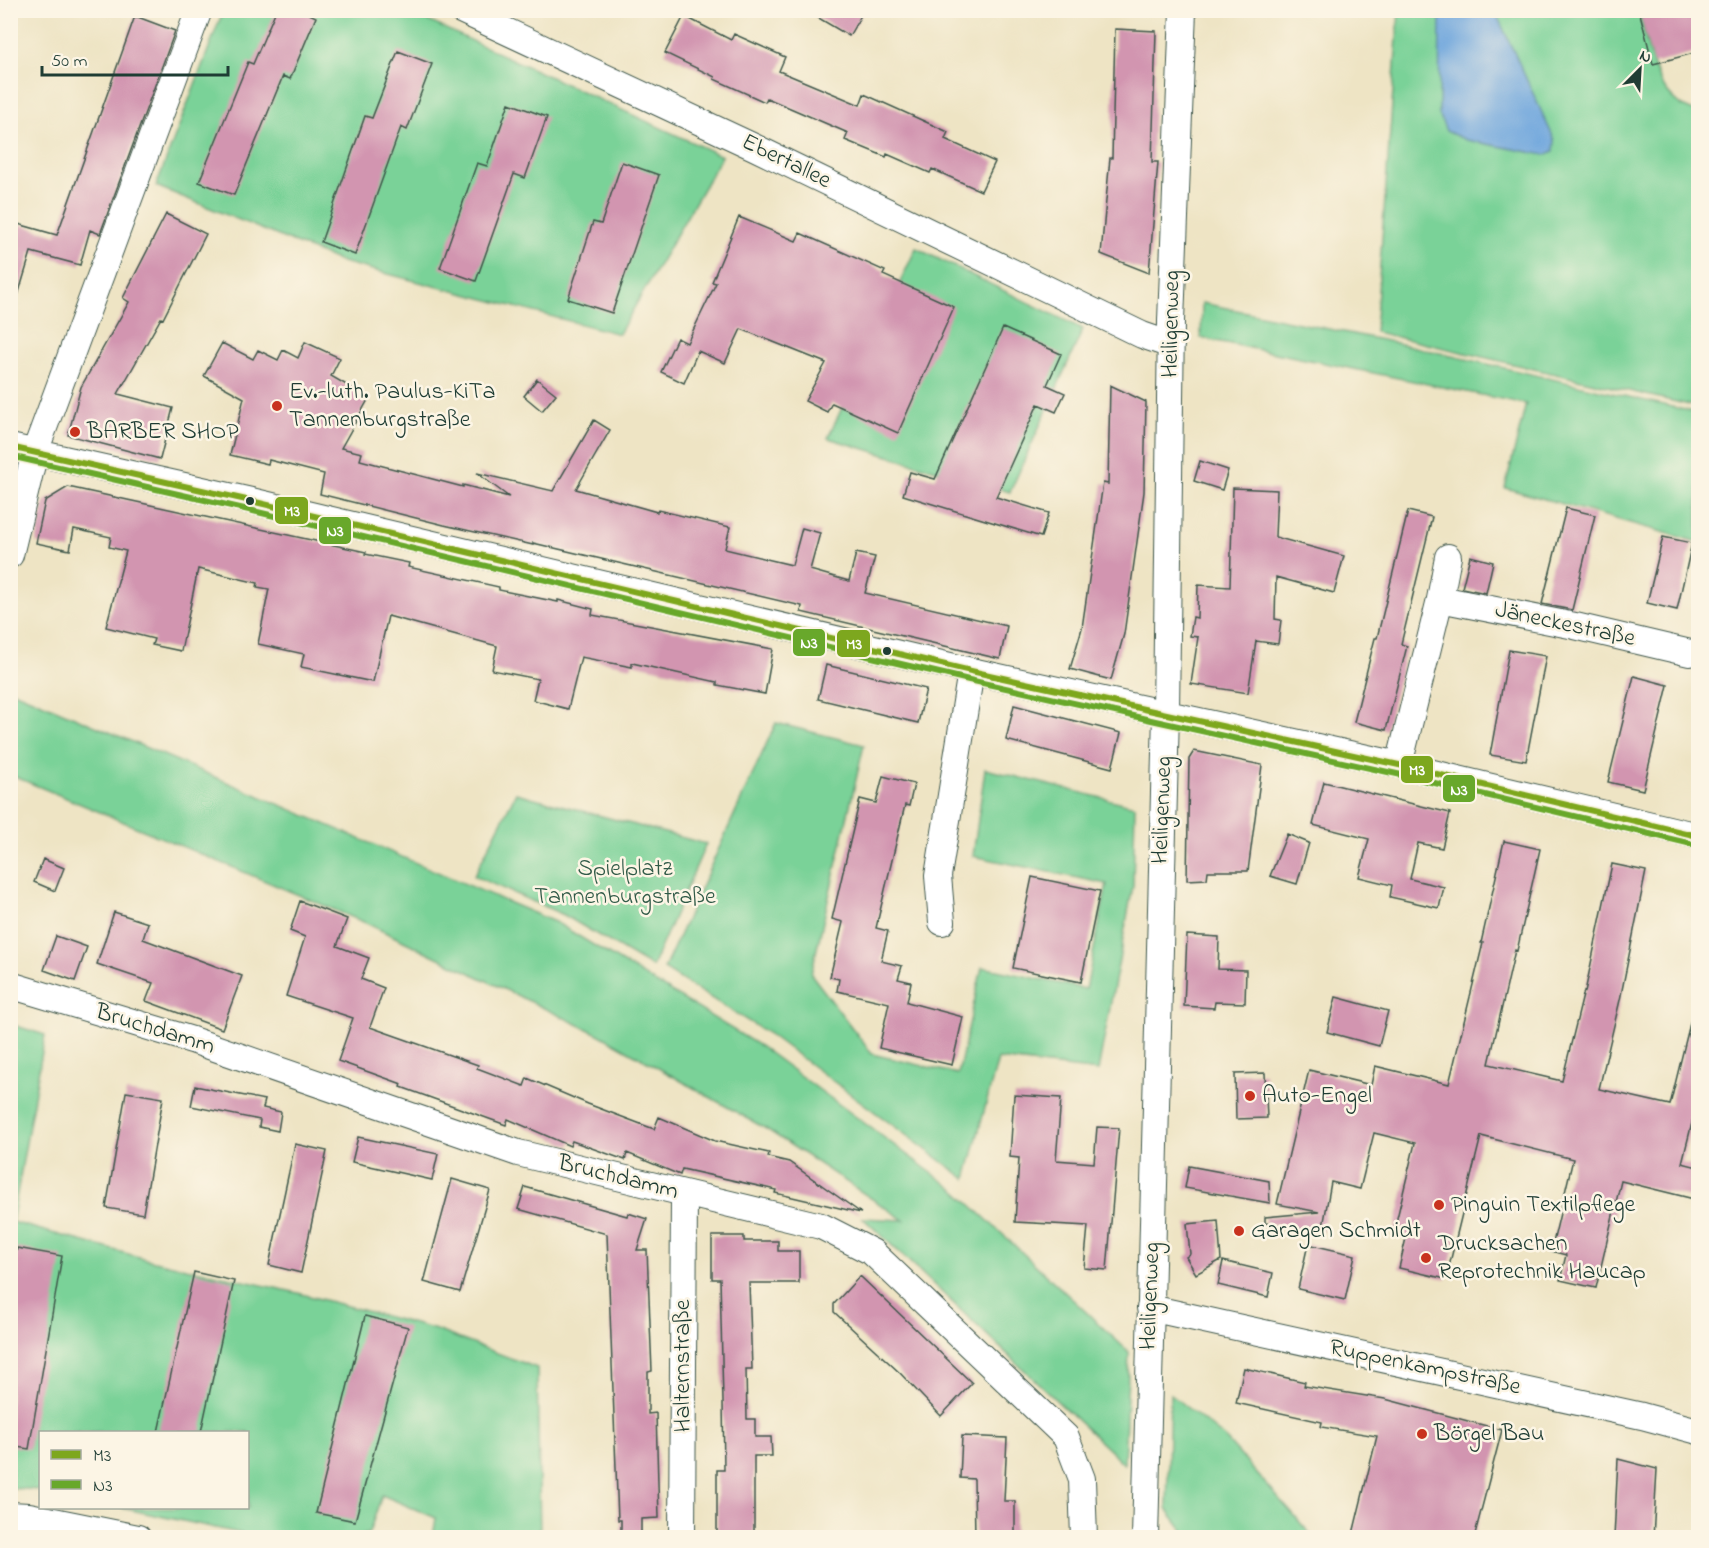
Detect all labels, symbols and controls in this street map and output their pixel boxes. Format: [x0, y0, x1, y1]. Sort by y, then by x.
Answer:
scale bar [42, 39, 228, 77]
north arrow [1610, 39, 1670, 99]
text: N [1635, 44, 1655, 70]
text: 50 m [51, 49, 88, 75]
street label: Ebertallee [735, 125, 837, 199]
street label: Heiligenweg [1154, 270, 1190, 378]
place label: Ev.-luth. Paulus-KiTa Tannenburgstraße [289, 375, 495, 438]
marker: Ev.-luth. Paulus-KiTa Tannenburgstraße [270, 399, 284, 413]
place label: BARBER SHOP [86, 415, 239, 450]
marker: BARBER SHOP [68, 425, 82, 439]
unlabelled marker [244, 495, 256, 507]
line badge: M3 [274, 496, 309, 525]
text: M3 [284, 500, 301, 524]
line badge: N3 [318, 516, 352, 545]
text: N3 [326, 520, 344, 544]
street label: Jäneckestraße [1492, 593, 1638, 657]
line badge: N3 [792, 628, 826, 657]
line badge: M3 [836, 629, 871, 658]
text: N3 [800, 632, 818, 656]
text: M3 [846, 633, 863, 657]
unlabelled marker [881, 645, 893, 657]
street label: Heiligenweg [1144, 755, 1182, 865]
line badge: M3 [1400, 755, 1434, 784]
text: M3 [1409, 759, 1426, 783]
line badge: N3 [1442, 774, 1476, 803]
text: N3 [1450, 779, 1468, 803]
park label: Spielplatz Tannenburgstraße [534, 852, 716, 915]
street label: Bruchdamm [90, 995, 219, 1065]
place label: Auto-Engel [1262, 1079, 1372, 1114]
marker: Auto-Engel [1243, 1089, 1257, 1103]
street label: Bruchdamm [553, 1146, 682, 1210]
place label: Pinguin Textilpflege [1451, 1188, 1636, 1223]
marker: Pinguin Textilpflege [1432, 1198, 1446, 1212]
place label: Garagen Schmidt [1251, 1214, 1421, 1249]
marker: Garagen Schmidt [1232, 1224, 1246, 1238]
place label: Drucksachen Reprotechnik Haucap [1437, 1227, 1646, 1290]
street label: Heiligenweg [1132, 1241, 1170, 1351]
marker: Drucksachen Reprotechnik Haucap [1419, 1251, 1433, 1265]
street label: Halternstraße [666, 1299, 701, 1433]
street label: Ruppenkampstraße [1326, 1331, 1524, 1405]
place label: Börgel Bau [1433, 1417, 1544, 1452]
marker: Börgel Bau [1415, 1427, 1429, 1441]
legend [39, 1431, 249, 1509]
text: M3 [93, 1444, 111, 1470]
text: N3 [93, 1474, 113, 1500]

